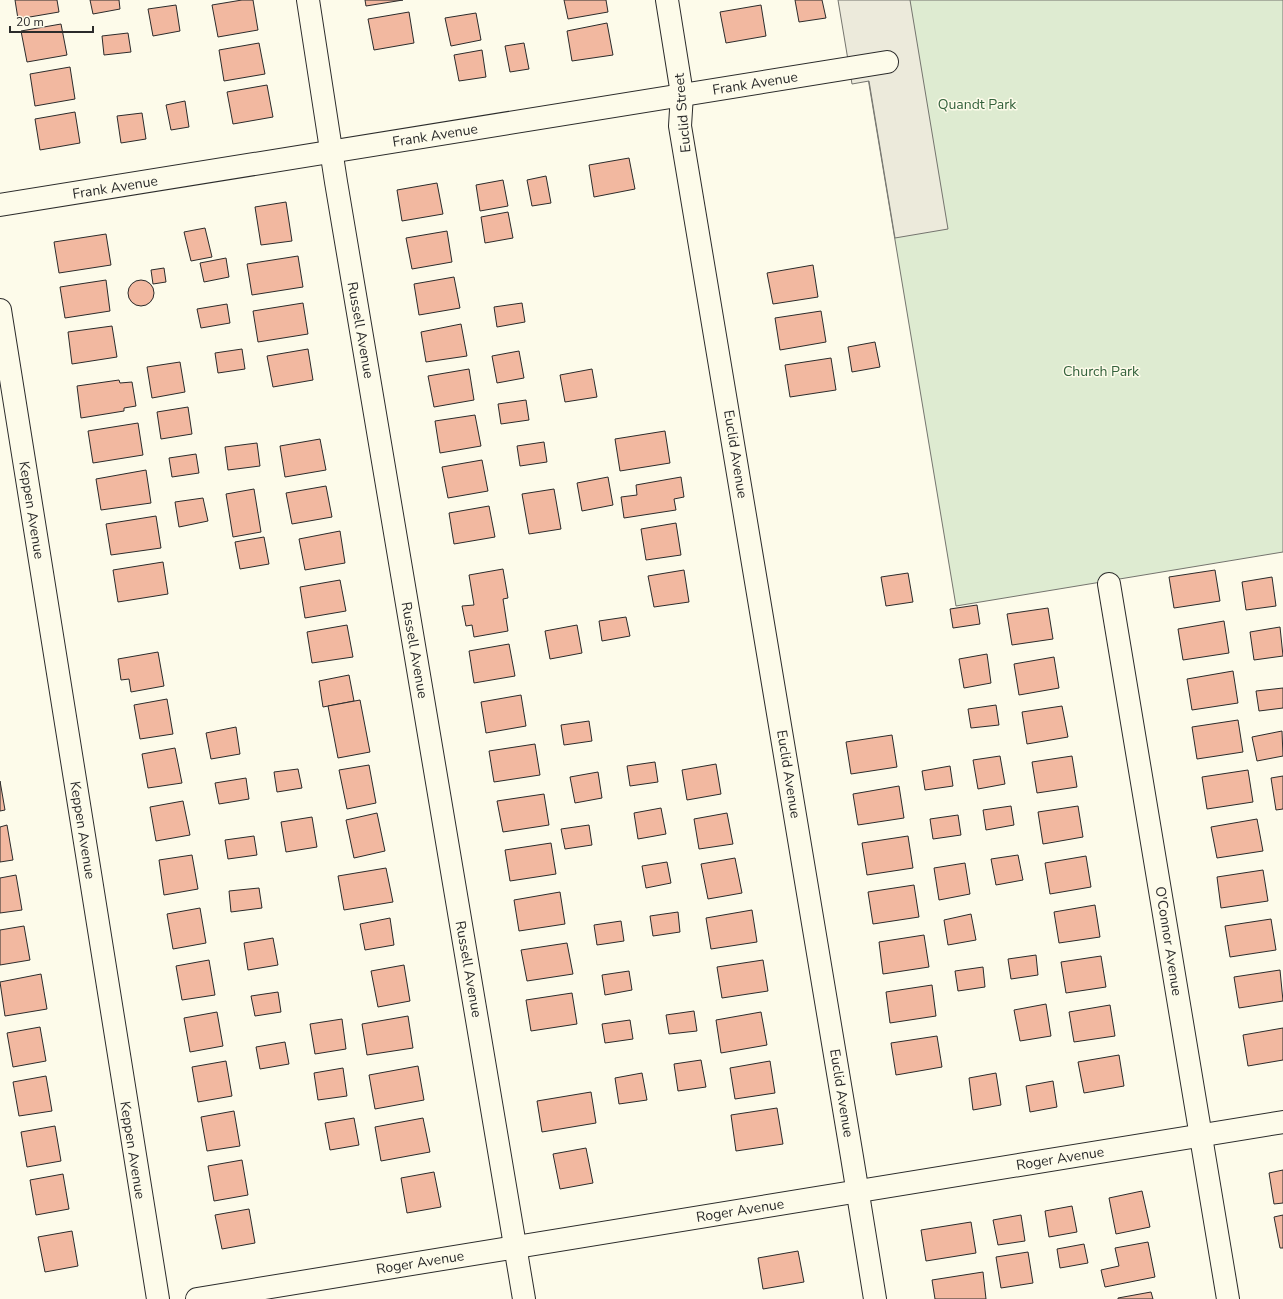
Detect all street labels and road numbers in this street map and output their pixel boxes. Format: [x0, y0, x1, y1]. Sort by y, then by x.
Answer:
street label: Frank Avenue [711, 67, 799, 100]
street label: Euclid Street [670, 72, 695, 154]
street label: Frank Avenue [391, 119, 479, 152]
street label: Frank Avenue [71, 171, 159, 204]
street label: Russell Avenue [343, 280, 378, 380]
street label: Euclid Avenue [719, 408, 752, 500]
street label: Keppen Avenue [14, 460, 49, 560]
street label: Russell Avenue [397, 600, 432, 700]
street label: Euclid Avenue [772, 728, 805, 820]
street label: Keppen Avenue [65, 780, 100, 880]
street label: O'Connor Avenue [1150, 885, 1187, 997]
street label: Russell Avenue [451, 919, 486, 1019]
street label: Euclid Avenue [825, 1047, 858, 1139]
street label: Keppen Avenue [115, 1100, 150, 1200]
street label: Roger Avenue [1015, 1142, 1105, 1175]
street label: Roger Avenue [695, 1194, 785, 1227]
street label: Roger Avenue [375, 1246, 465, 1279]

